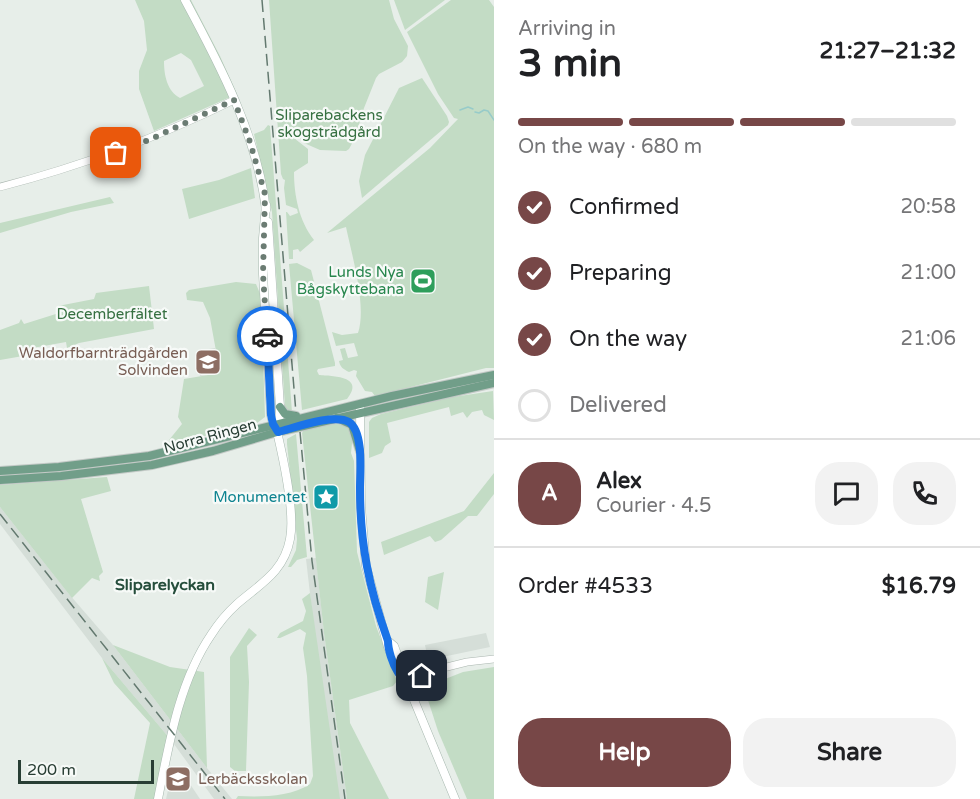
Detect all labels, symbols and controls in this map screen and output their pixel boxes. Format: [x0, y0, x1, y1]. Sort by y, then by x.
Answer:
text: Arriving in [518, 17, 616, 41]
text: 21:27–21:32 [819, 38, 956, 64]
text: 3 min [518, 40, 622, 87]
park label: Sliparebackens skogsträdgård [275, 106, 383, 141]
pin [90, 127, 141, 178]
text: On the way · 680 m [518, 135, 702, 159]
icon: bag [99, 136, 132, 169]
icon: check [518, 191, 551, 224]
text: Confirmed [569, 194, 679, 220]
text: 20:58 [901, 195, 956, 219]
icon: check [518, 257, 551, 290]
text: Preparing [569, 260, 672, 286]
text: 21:00 [901, 261, 956, 285]
place label: Lunds Nya Bågskyttebana [297, 263, 404, 298]
sports icon: Lunds Nya Bågskyttebana [408, 266, 438, 296]
park label: Decemberfältet [57, 305, 168, 323]
courier [237, 306, 297, 366]
icon: car [251, 320, 284, 353]
icon: check [518, 323, 551, 356]
text: On the way [569, 326, 687, 352]
text: 21:06 [901, 327, 956, 351]
place label: Waldorfbarnträdgården Solvinden [19, 344, 188, 379]
school or university icon: Waldorfbarnträdgården Solvinden [193, 347, 223, 377]
text: Delivered [569, 392, 667, 418]
street label: Norra Ringen [162, 415, 258, 457]
button: chat [815, 462, 878, 525]
button: phone [893, 462, 956, 525]
text: Alex [596, 468, 642, 494]
text: A [541, 480, 558, 506]
place icon: Monumentet [311, 482, 341, 512]
place label: Monumentet [213, 488, 306, 506]
text: Courier · 4.5 [596, 494, 711, 518]
text: Order #4533 [518, 573, 653, 599]
text: $16.79 [882, 573, 956, 599]
district label: Sliparelyckan [115, 575, 215, 595]
pin [396, 650, 447, 701]
icon: home [405, 659, 438, 692]
button: Help [518, 718, 731, 787]
button: Share [743, 718, 956, 787]
scale bar [18, 757, 154, 784]
text: 200 m [27, 760, 76, 780]
school or university icon: Lerbäcksskolan [163, 764, 193, 794]
place label: Lerbäcksskolan [198, 770, 308, 788]

